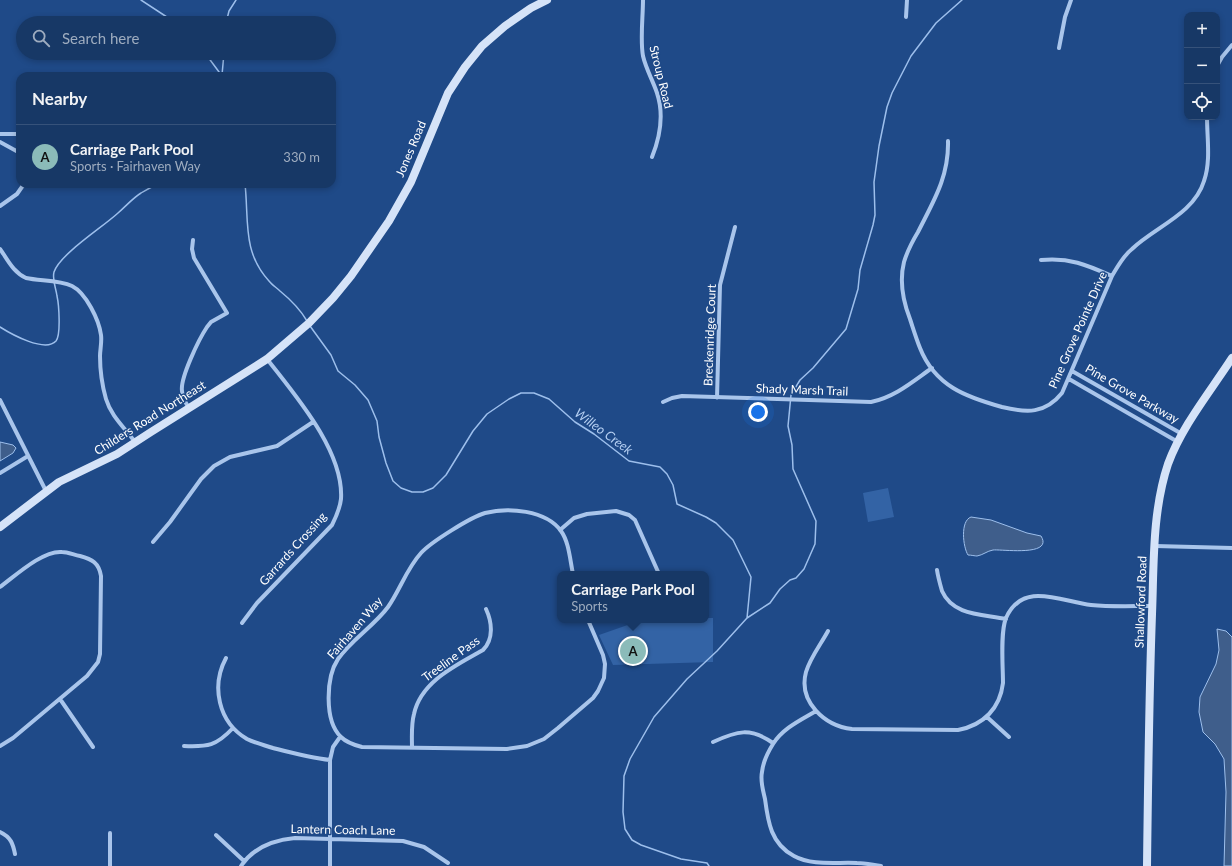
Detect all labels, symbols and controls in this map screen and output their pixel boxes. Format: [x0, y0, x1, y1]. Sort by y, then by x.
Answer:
map controls [1184, 12, 1220, 120]
button: + [1184, 12, 1220, 48]
search box [16, 16, 336, 60]
icon: search [30, 27, 52, 49]
text: Search here [62, 29, 139, 47]
street label: Stroup Road [646, 44, 677, 110]
button: − [1184, 48, 1220, 84]
button: locate [1184, 84, 1220, 120]
text: Nearby [32, 88, 87, 109]
street label: Jones Road [392, 118, 429, 179]
text: Carriage Park Pool [70, 140, 193, 158]
text: A [40, 149, 50, 165]
text: 330 m [283, 149, 320, 165]
text: Sports · Fairhaven Way [70, 158, 200, 174]
street label: Pine Grove Pointe Drive [1045, 269, 1110, 391]
street label: Breckenridge Court [700, 283, 719, 386]
street label: Pine Grove Parkway [1083, 361, 1183, 427]
street label: Childers Road Northeast [91, 377, 209, 458]
street label: Shady Marsh Trail [756, 380, 848, 399]
your location [748, 402, 768, 422]
water label: Willeo Creek [572, 405, 637, 458]
street label: Garrards Crossing [256, 509, 329, 588]
street label: Shallowford Road [1131, 556, 1150, 648]
popup [557, 571, 709, 623]
text: Carriage Park Pool [571, 580, 695, 598]
street label: Fairhaven Way [324, 593, 386, 662]
text: Sports [571, 598, 608, 614]
street label: Treeline Pass [419, 633, 483, 685]
pin: A [620, 636, 646, 666]
street label: Lantern Coach Lane [290, 821, 396, 838]

